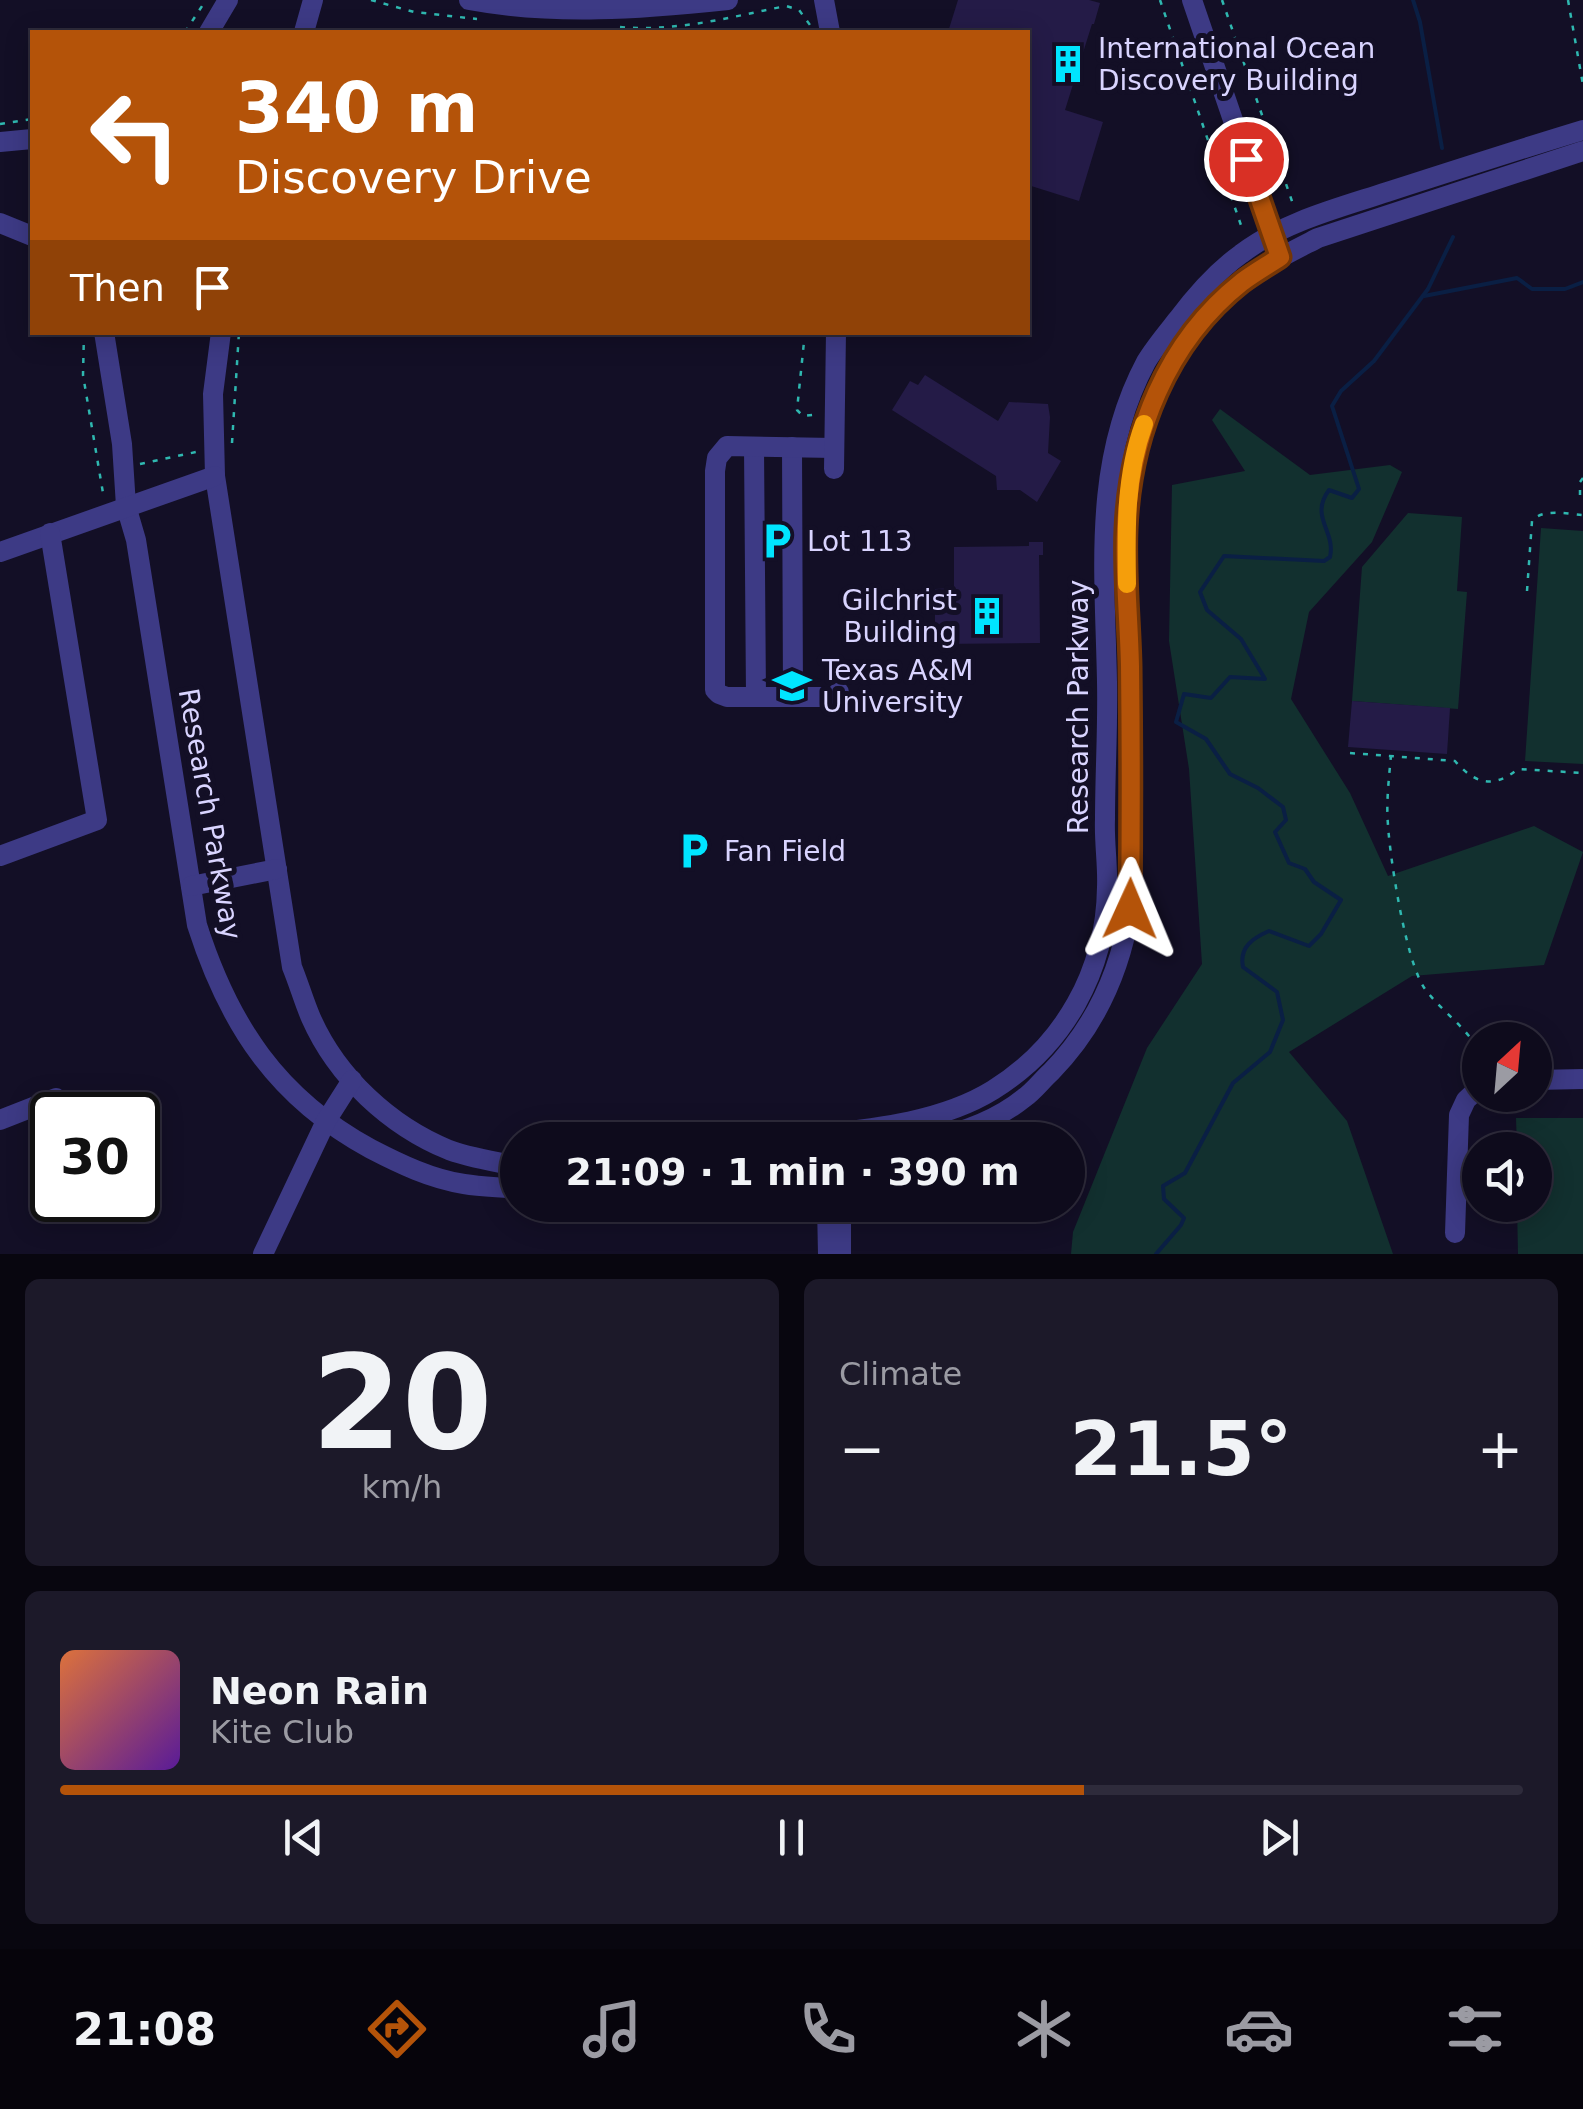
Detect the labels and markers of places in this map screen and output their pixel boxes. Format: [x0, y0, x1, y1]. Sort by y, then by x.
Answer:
place label: International Ocean Discovery Building [1098, 32, 1375, 97]
building icon: International Ocean Discovery Building [1047, 43, 1089, 85]
pin [1204, 117, 1289, 202]
parking icon: Lot 113 [756, 520, 798, 562]
place label: Lot 113 [807, 525, 913, 558]
place label: Gilchrist Building [842, 584, 957, 649]
building icon: Gilchrist Building [966, 595, 1008, 637]
place label: Texas A&M University [821, 654, 973, 719]
school or university icon: Texas A&M University [771, 665, 813, 707]
parking icon: Fan Field [673, 830, 715, 872]
place label: Fan Field [724, 835, 846, 868]

